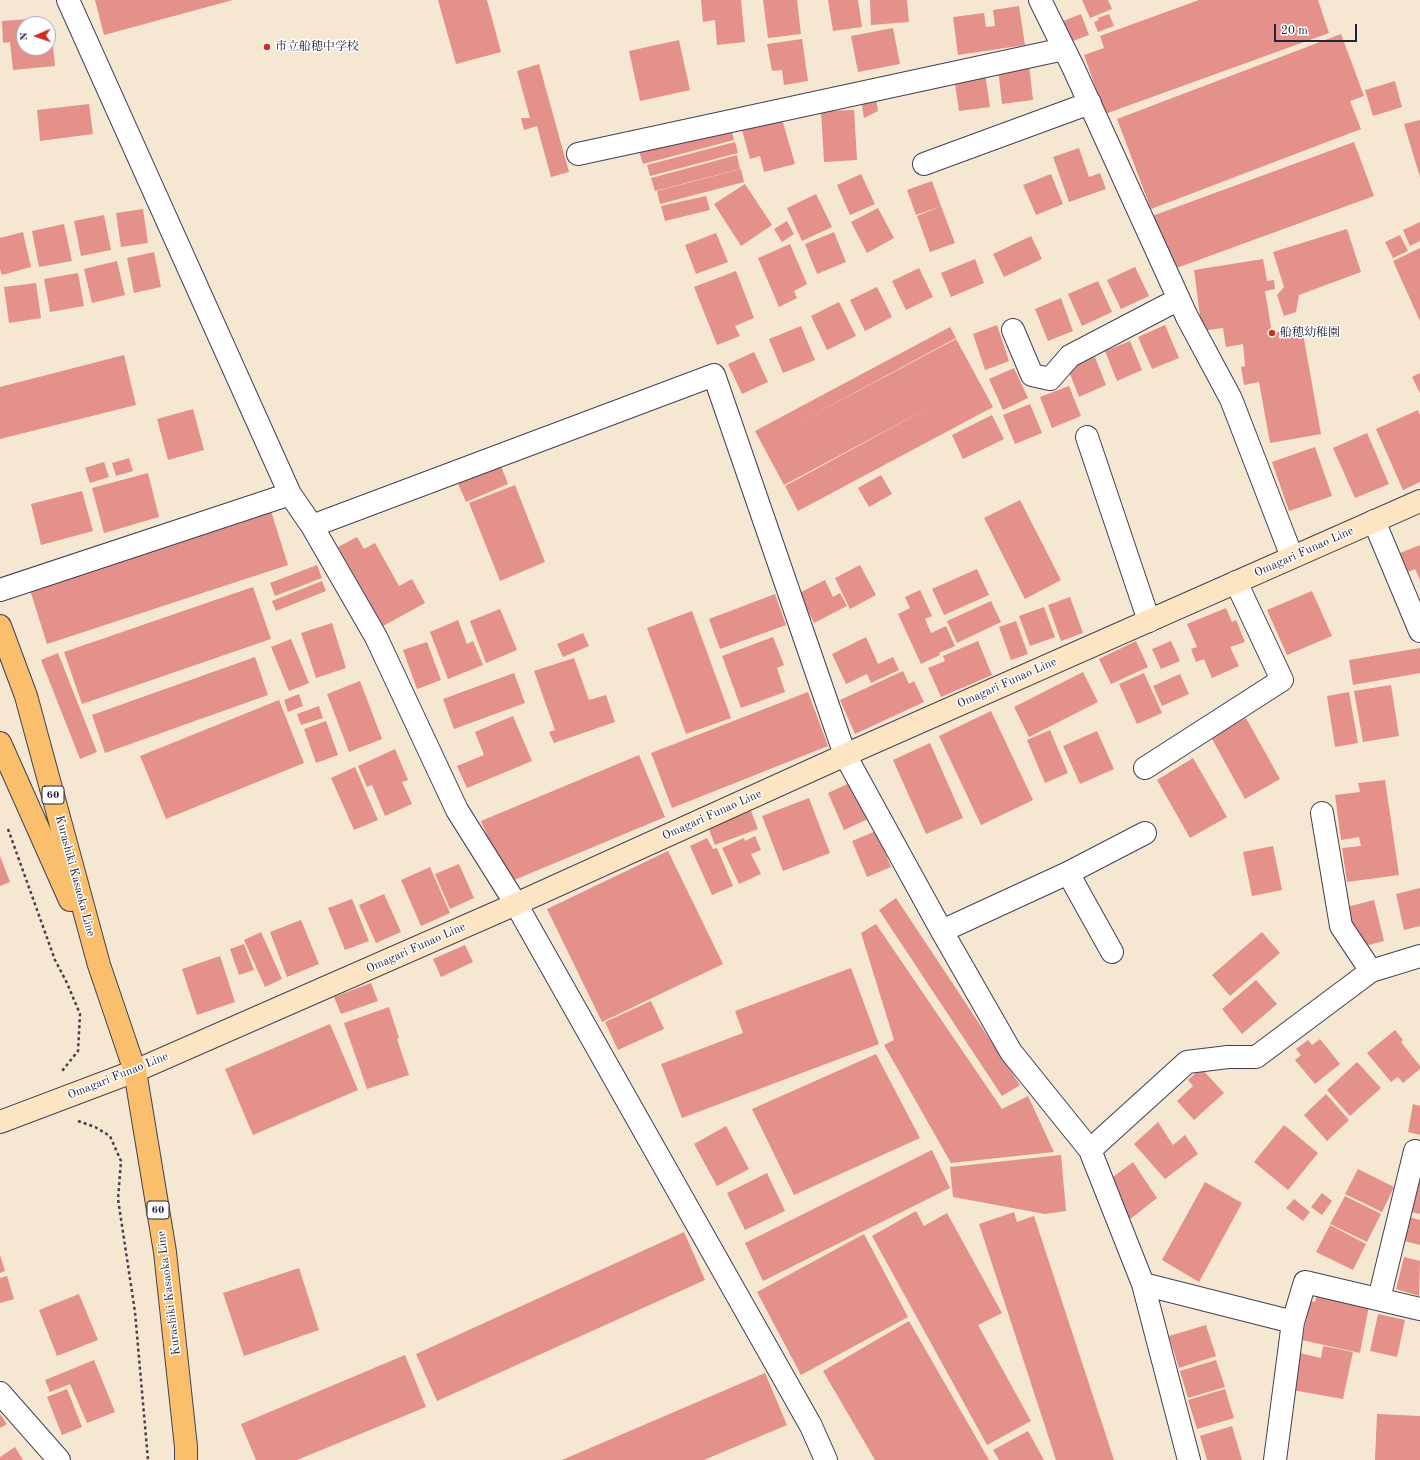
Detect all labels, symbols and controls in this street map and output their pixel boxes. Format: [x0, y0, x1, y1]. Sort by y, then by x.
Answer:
north arrow [16, 16, 56, 56]
scale bar [1276, 16, 1359, 42]
text: 20 m [1281, 25, 1308, 37]
text: N [19, 32, 30, 41]
place label: 市立船穂中学校 [275, 40, 359, 54]
marker: 市立船穂中学校 [262, 42, 272, 52]
place label: 船穂幼稚園 [1280, 326, 1340, 340]
marker: 船穂幼稚園 [1267, 328, 1277, 338]
street label: Omagari Funao Line [1252, 524, 1356, 580]
street label: Omagari Funao Line [955, 655, 1059, 711]
road number: 60 [42, 786, 64, 804]
street label: Omagari Funao Line [660, 787, 764, 843]
street label: Kurashiki Kasaoka Line [52, 814, 98, 938]
street label: Omagari Funao Line [364, 920, 468, 976]
street label: Omagari Funao Line [66, 1049, 170, 1103]
road number: 60 [147, 1201, 169, 1219]
street label: Kurashiki Kasaoka Line [154, 1230, 184, 1356]

